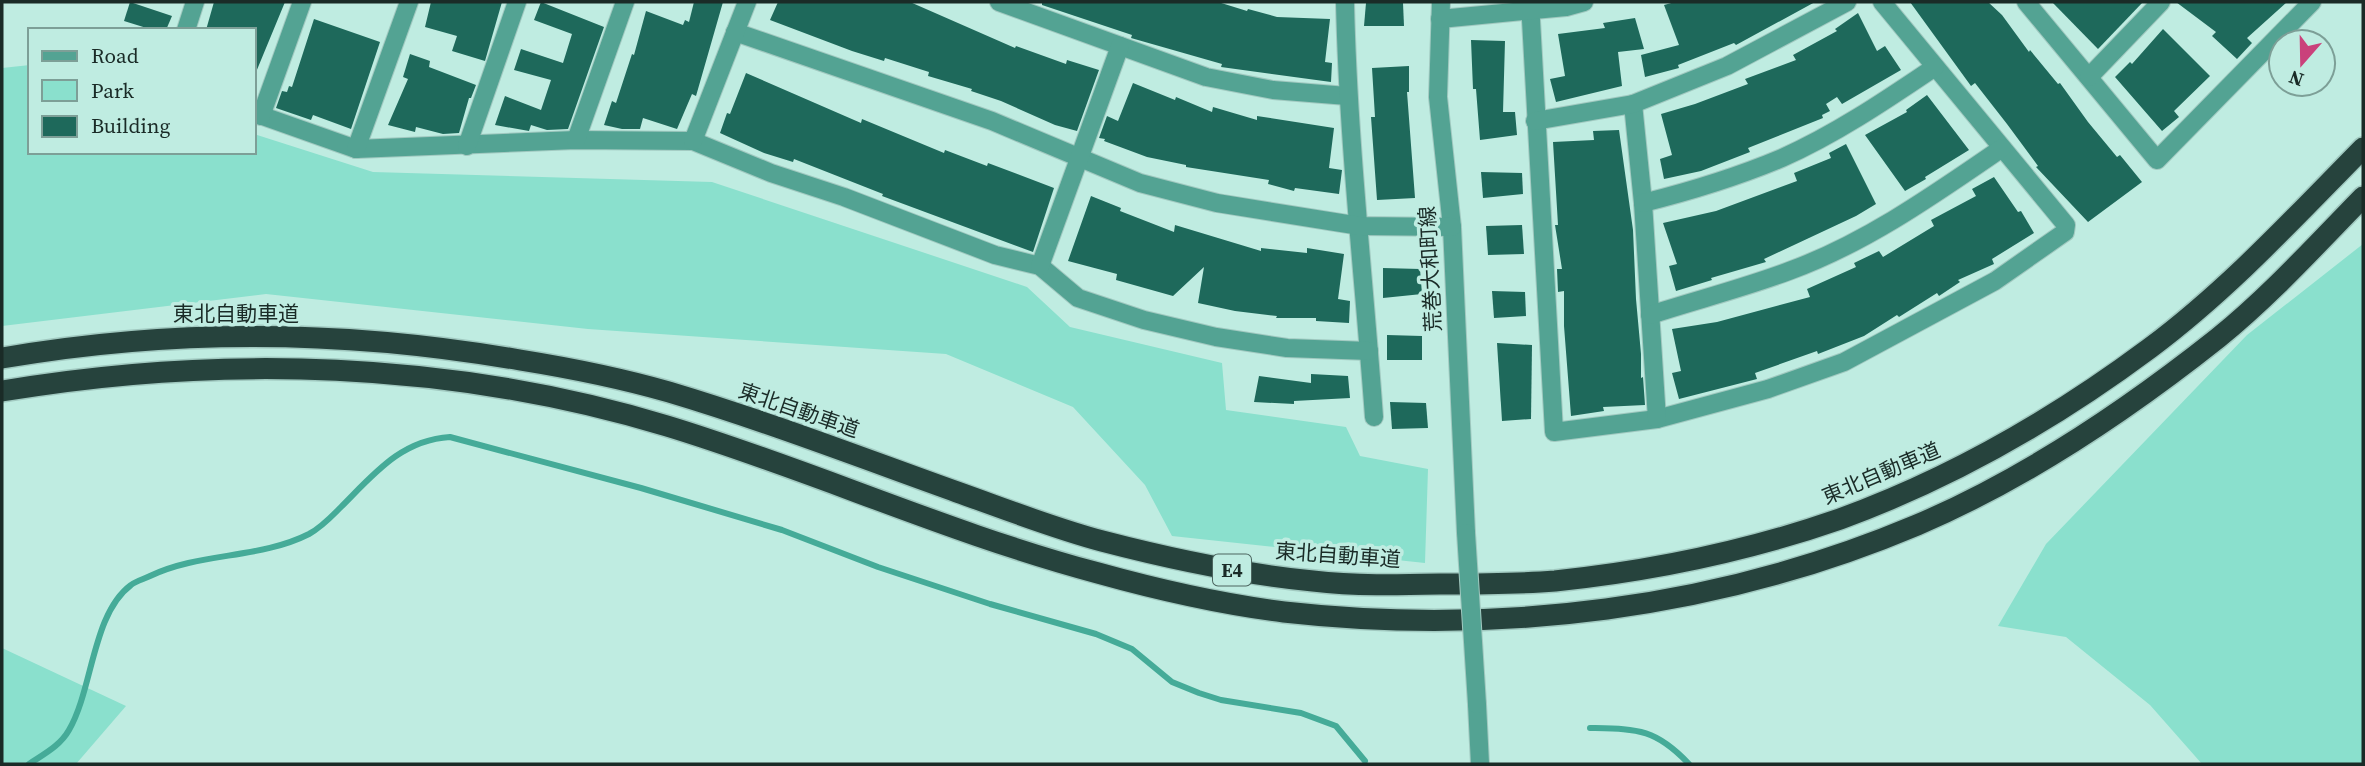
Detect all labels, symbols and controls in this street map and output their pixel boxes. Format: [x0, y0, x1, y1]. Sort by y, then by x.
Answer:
legend [28, 28, 256, 154]
north arrow [2267, 28, 2337, 98]
text: Road [91, 41, 139, 70]
text: N [2285, 64, 2307, 94]
text: Park [91, 76, 135, 105]
text: Building [91, 111, 170, 140]
street label: 荒巻大和町線 [1412, 205, 1448, 333]
street label: 東北自動車道 [173, 299, 299, 328]
street label: 東北自動車道 [735, 376, 863, 444]
street label: 東北自動車道 [1817, 435, 1945, 511]
street label: 東北自動車道 [1274, 536, 1402, 574]
road number: E4 [1213, 554, 1251, 586]

